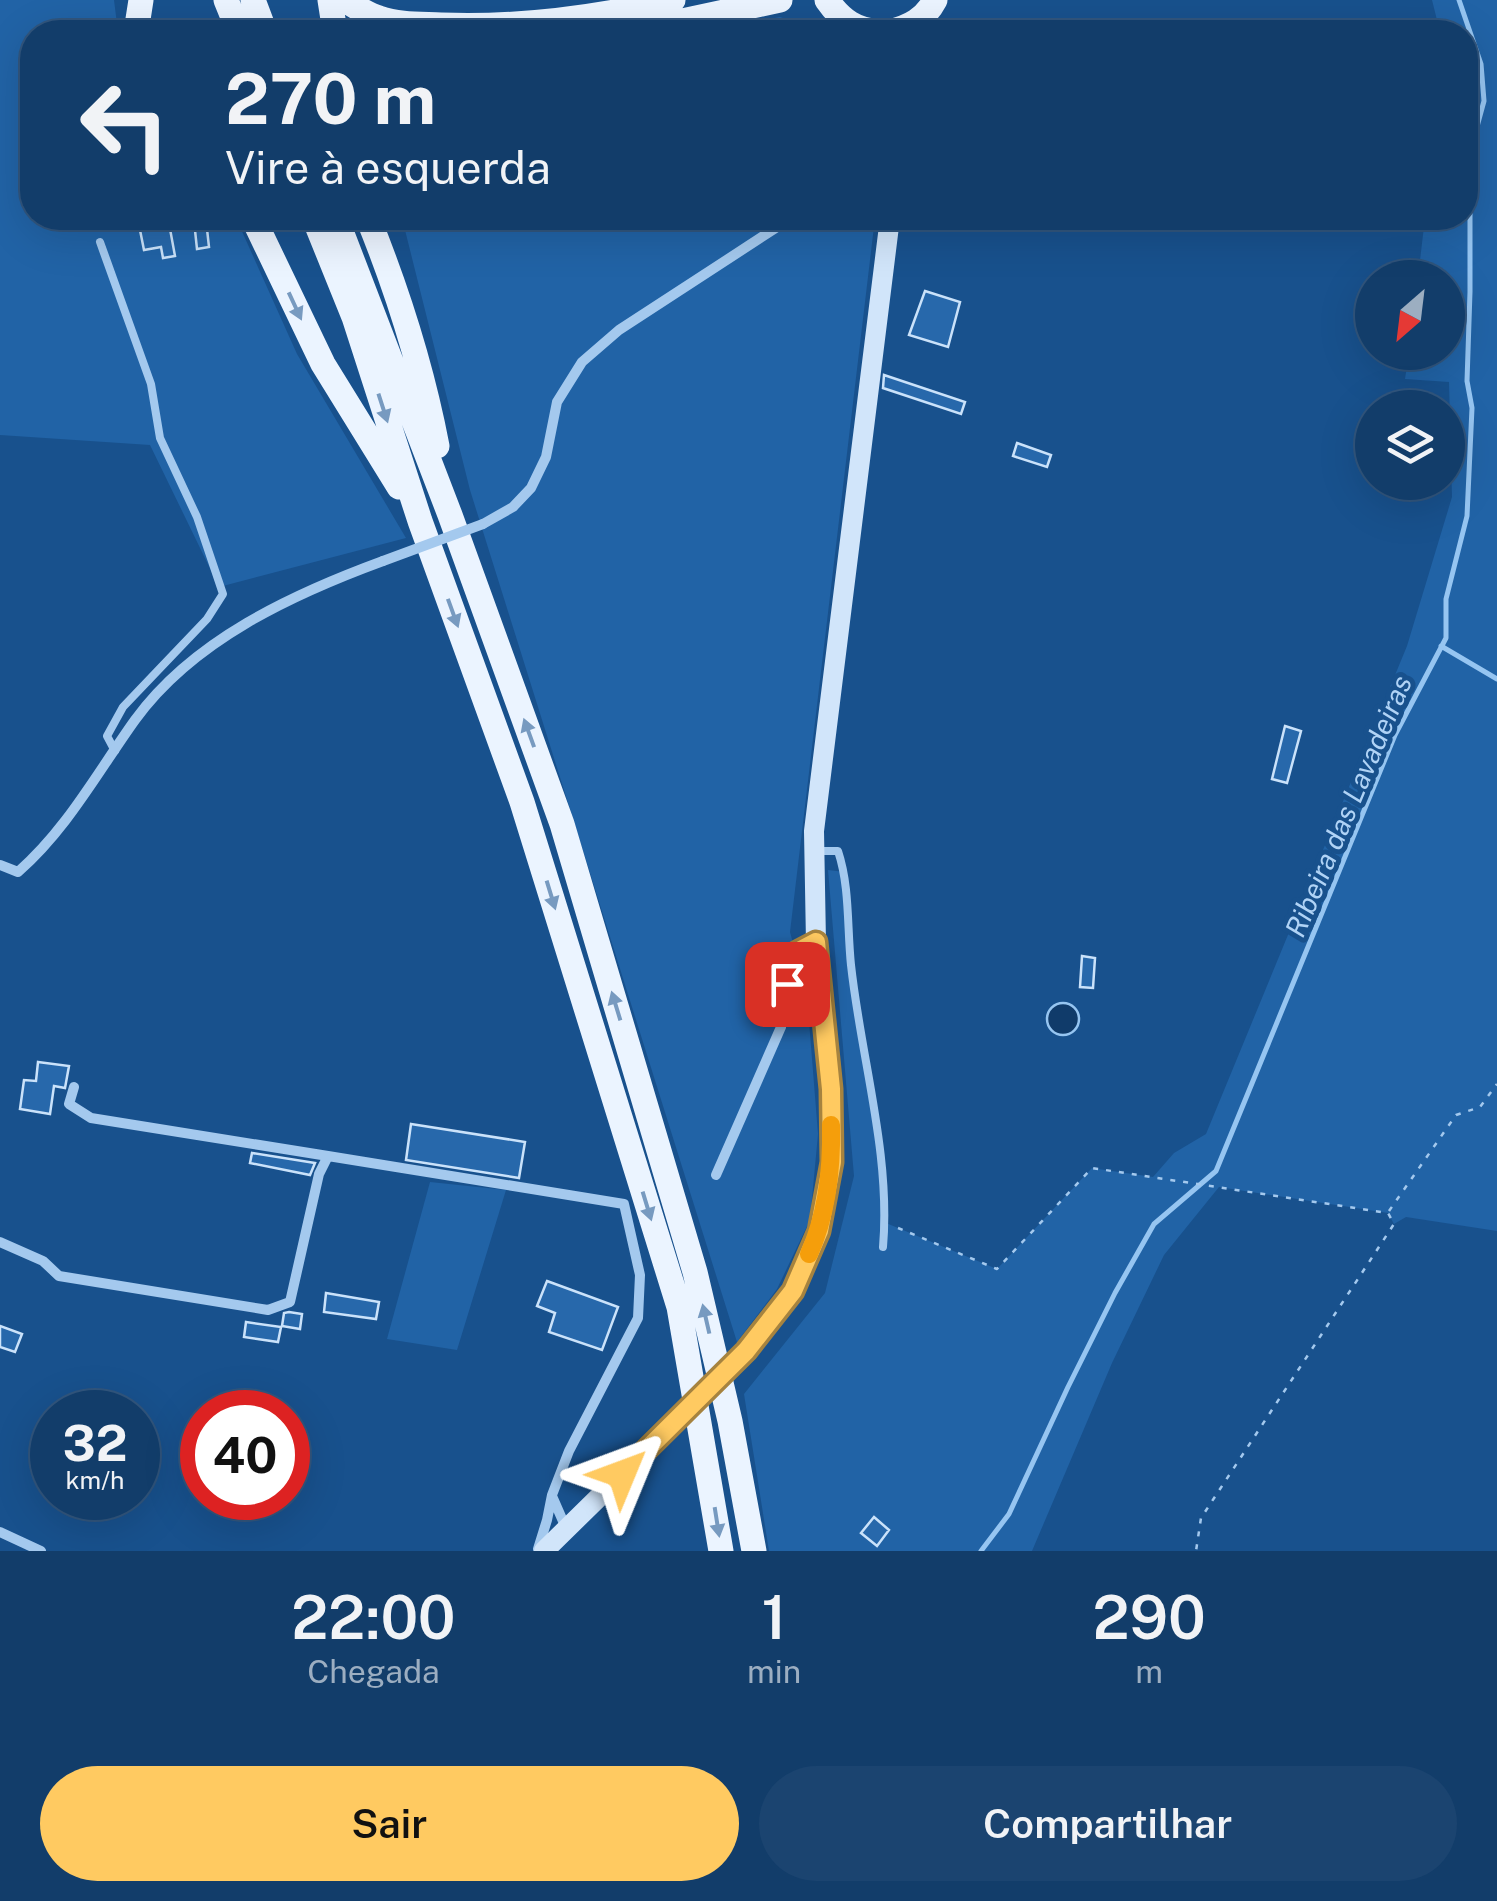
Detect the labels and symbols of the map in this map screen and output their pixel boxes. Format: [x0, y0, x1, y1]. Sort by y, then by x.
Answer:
north arrow [1355, 260, 1465, 370]
one-way arrow [287, 291, 304, 320]
one-way arrow [377, 393, 392, 423]
one-way arrow [446, 598, 461, 628]
water label: Ribeira das Lavadeiras [1278, 670, 1418, 942]
one-way arrow [521, 717, 536, 747]
one-way arrow [544, 880, 559, 911]
pin [745, 942, 830, 1027]
one-way arrow [608, 990, 623, 1021]
one-way arrow [640, 1191, 655, 1221]
one-way arrow [698, 1303, 713, 1334]
speed limit sign: 40 [180, 1390, 310, 1520]
position arrow [570, 1422, 674, 1526]
one-way arrow [710, 1507, 725, 1539]

